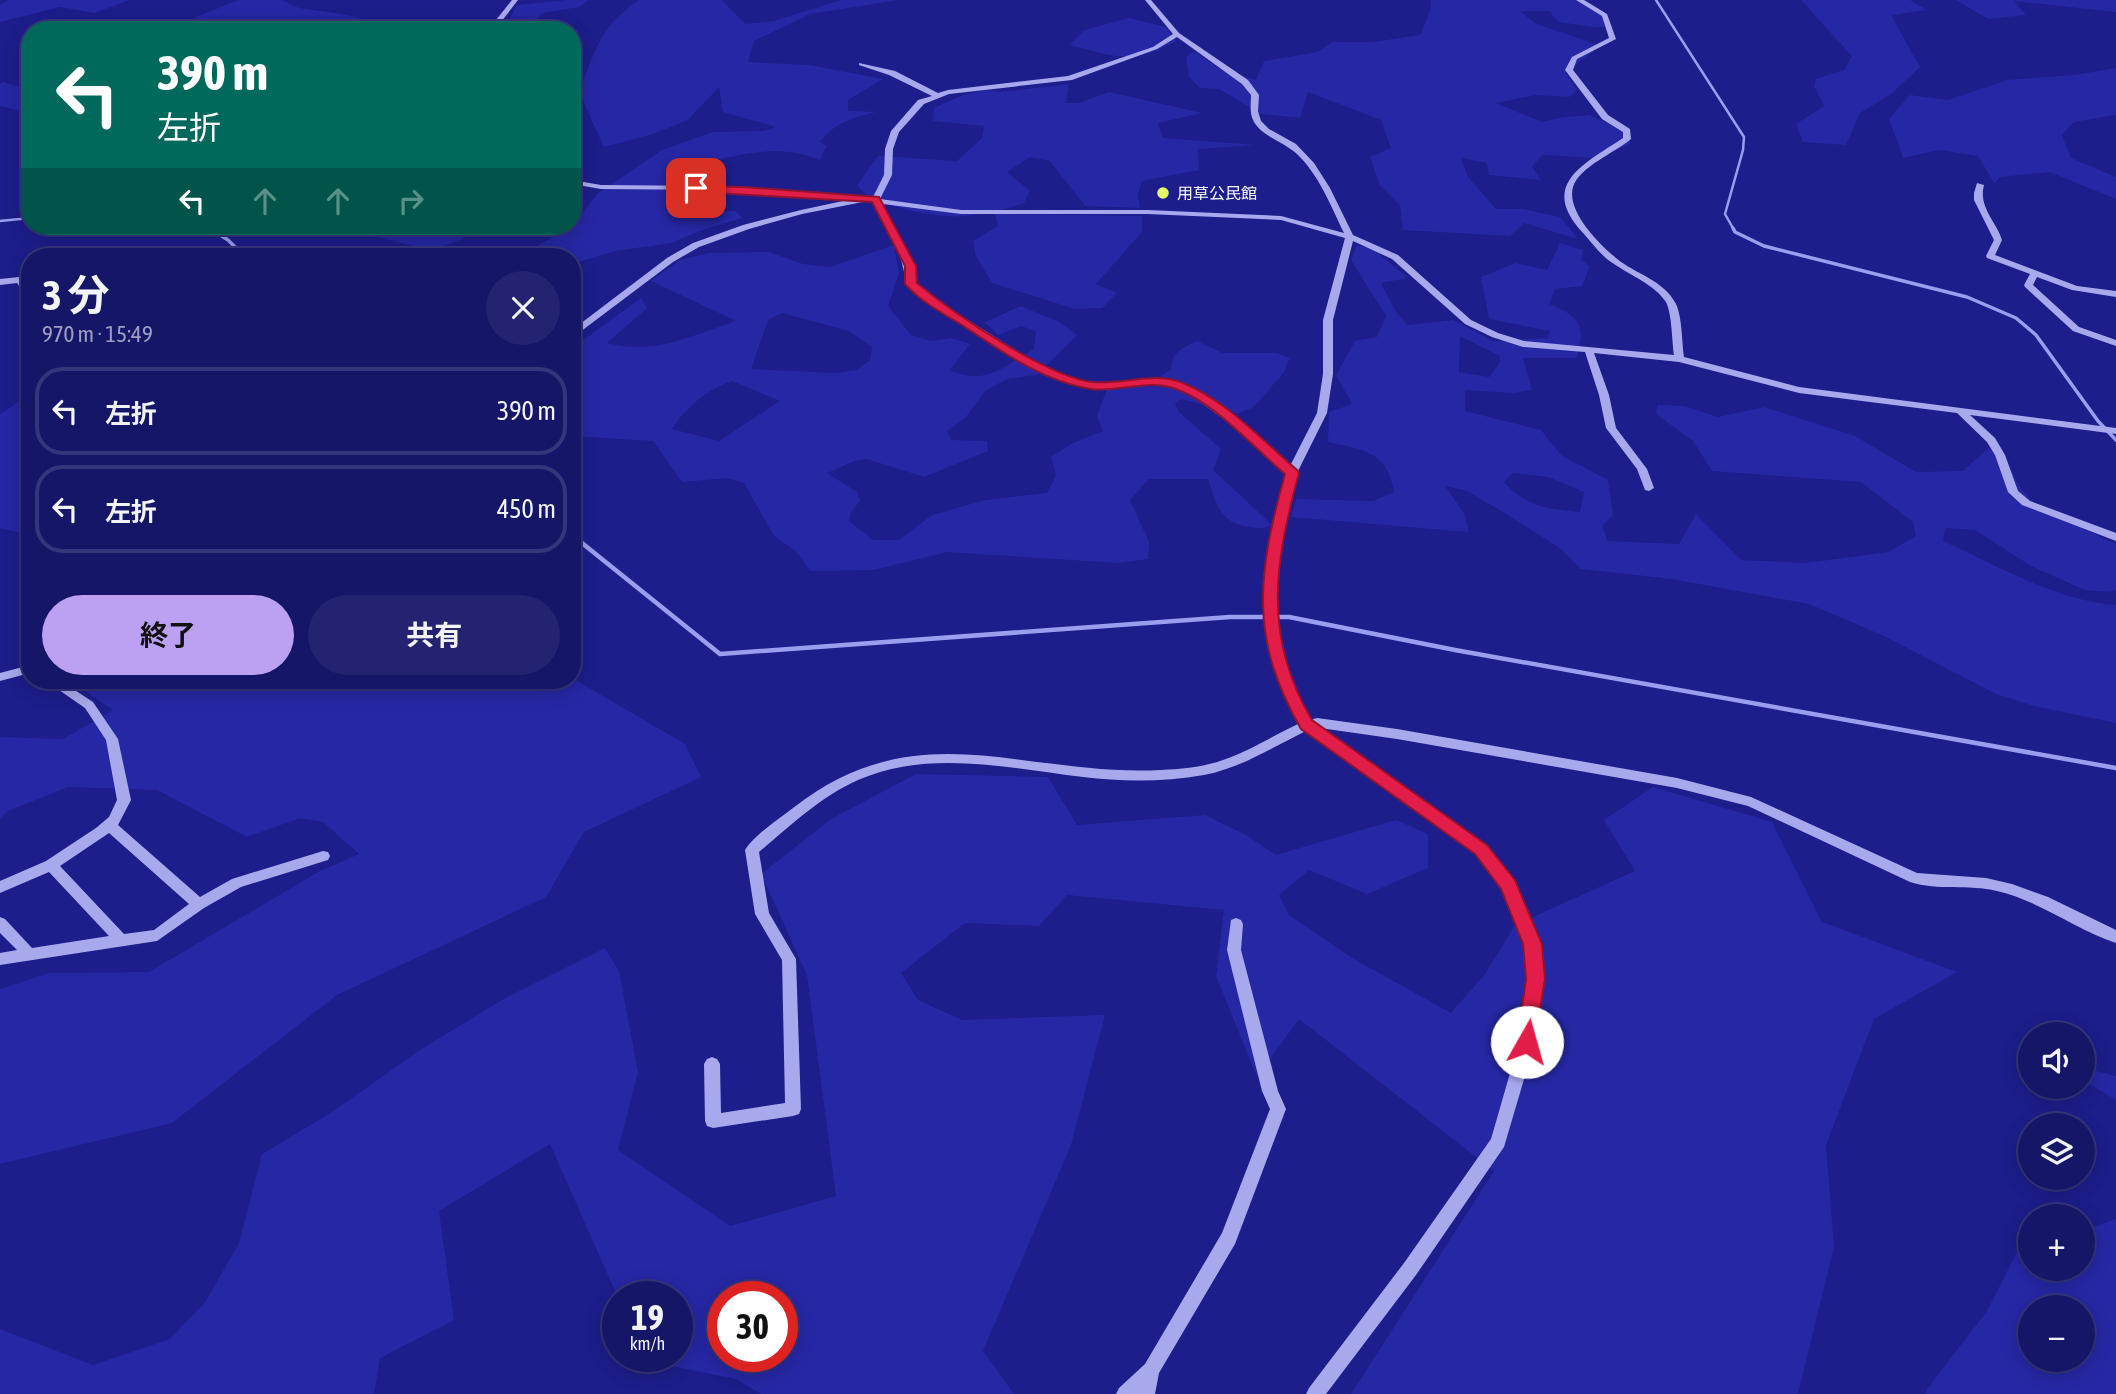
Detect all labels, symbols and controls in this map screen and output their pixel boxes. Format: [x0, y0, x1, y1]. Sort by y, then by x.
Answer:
text: 390 m [157, 44, 268, 100]
icon: left [42, 49, 133, 140]
text: 左折 [157, 109, 221, 146]
pin [666, 158, 726, 218]
icon: arrive [677, 169, 715, 207]
icon: left [173, 182, 211, 220]
icon: ahead [246, 182, 284, 220]
icon: ahead [319, 182, 357, 220]
icon: right [392, 182, 430, 220]
place label: 用草公民館 [1177, 184, 1257, 202]
marker: 用草公民館 [1155, 185, 1171, 201]
text: 3 分 [42, 271, 110, 319]
button: close [486, 271, 560, 345]
text: 970 m · 15:49 [42, 321, 153, 347]
icon: left [46, 392, 84, 430]
text: 390 m [497, 396, 556, 426]
text: 左折 [105, 399, 157, 429]
icon: left [46, 490, 84, 528]
text: 450 m [497, 494, 556, 524]
text: 左折 [105, 497, 157, 527]
button: 終了 [42, 595, 294, 675]
button: 共有 [308, 595, 560, 675]
position arrow [1490, 1005, 1564, 1079]
map controls [2018, 1022, 2095, 1372]
button: sound [2018, 1022, 2095, 1099]
button: layers [2018, 1113, 2095, 1190]
button: + [2018, 1204, 2095, 1281]
speed limit sign: 30 [707, 1281, 798, 1372]
button: − [2018, 1295, 2095, 1372]
text: 19 [631, 1297, 664, 1337]
text: km/h [630, 1333, 665, 1354]

